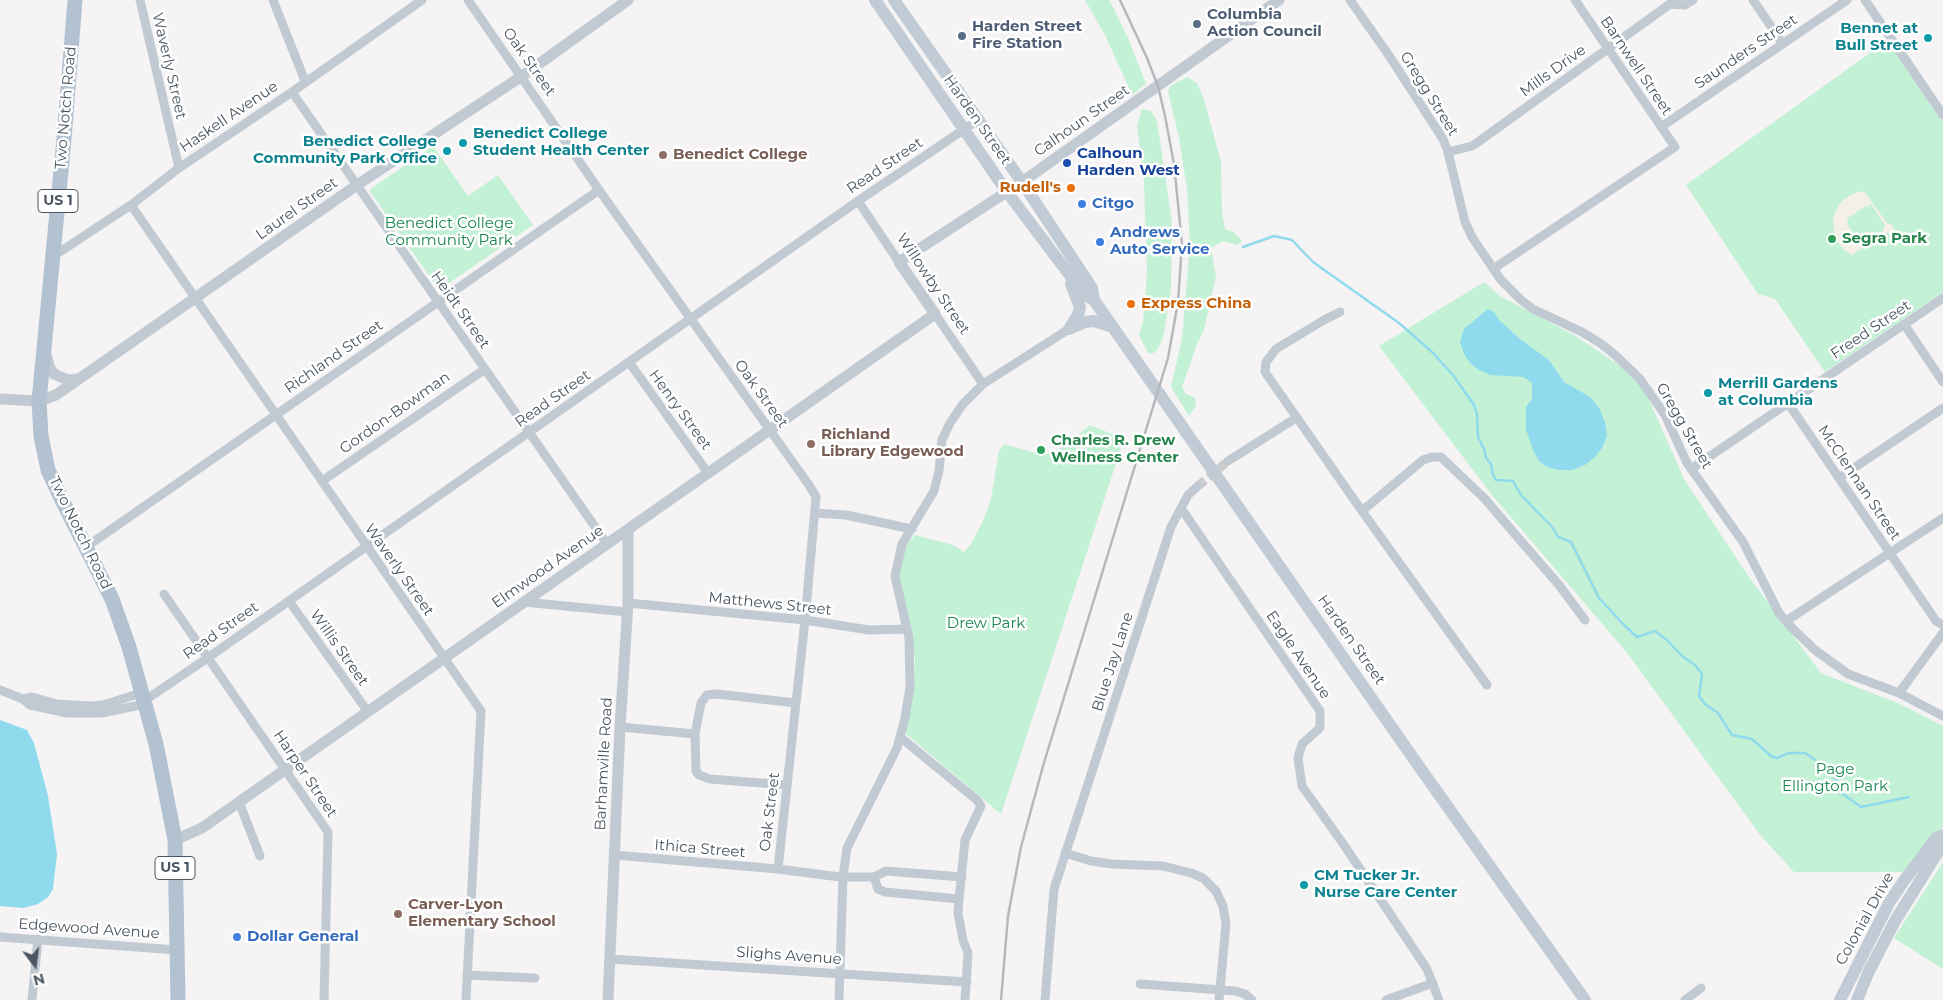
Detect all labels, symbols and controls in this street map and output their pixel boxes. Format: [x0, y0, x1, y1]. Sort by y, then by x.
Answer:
place label: Columbia Action Council [1207, 6, 1322, 41]
street label: Waverly Street [148, 11, 190, 121]
street label: Saunders Street [1691, 11, 1801, 93]
street label: Barnwell Street [1596, 13, 1676, 119]
place label: Harden Street Fire Station [972, 18, 1082, 53]
marker: Columbia Action Council [1191, 18, 1203, 30]
place label: Bennet at Bull Street [1835, 20, 1918, 55]
street label: Oak Street [499, 24, 559, 100]
marker: Harden Street Fire Station [956, 30, 968, 42]
marker: Bennet at Bull Street [1922, 32, 1934, 44]
street label: Mills Drive [1517, 41, 1589, 101]
street label: Two Notch Road [52, 46, 80, 170]
street label: Gregg Street [1396, 48, 1462, 140]
street label: Harden Street [939, 72, 1015, 168]
street label: Haskell Avenue [176, 77, 282, 157]
street label: Calhoun Street [1031, 81, 1133, 161]
place label: Benedict College Student Health Center [473, 125, 649, 160]
place label: Benedict College Community Park Office [253, 133, 437, 168]
street label: Read Street [843, 134, 927, 198]
marker: Benedict College Student Health Center [457, 137, 469, 149]
marker: Benedict College Community Park Office [441, 145, 453, 157]
place label: Calhoun Harden West [1077, 145, 1180, 180]
place label: Benedict College [673, 146, 807, 164]
marker: Benedict College [657, 149, 669, 161]
marker: Calhoun Harden West [1061, 157, 1073, 169]
street label: Laurel Street [253, 174, 341, 244]
place label: Rudell's [999, 179, 1061, 197]
marker: Rudell's [1065, 182, 1077, 194]
road number: US 1 [38, 190, 78, 212]
place label: Citgo [1092, 195, 1134, 213]
marker: Citgo [1076, 198, 1088, 210]
park label: Benedict College Community Park [385, 215, 513, 250]
place label: Andrews Auto Service [1110, 224, 1209, 259]
street label: Willowby Street [892, 230, 974, 338]
place label: Segra Park [1842, 230, 1927, 248]
marker: Segra Park [1826, 233, 1838, 245]
marker: Andrews Auto Service [1094, 236, 1106, 248]
street label: Heidt Street [427, 268, 493, 352]
place label: Express China [1141, 295, 1252, 313]
street label: Freed Street [1828, 297, 1914, 363]
marker: Express China [1125, 298, 1137, 310]
street label: Richland Street [281, 316, 387, 398]
street label: Oak Street [730, 356, 792, 432]
street label: Read Street [512, 366, 594, 432]
street label: Henry Street [645, 366, 715, 454]
street label: Gordon-Bowman [336, 368, 454, 458]
place label: Merrill Gardens at Columbia [1718, 375, 1838, 410]
street label: Gregg Street [1652, 380, 1716, 472]
marker: Merrill Gardens at Columbia [1702, 387, 1714, 399]
street label: McClennan Street [1814, 422, 1904, 544]
place label: Richland Library Edgewood [821, 426, 964, 461]
place label: Charles R. Drew Wellness Center [1051, 432, 1179, 467]
marker: Richland Library Edgewood [805, 438, 817, 450]
marker: Charles R. Drew Wellness Center [1035, 444, 1047, 456]
street label: Two Notch Road [45, 474, 115, 592]
street label: Waverly Street [360, 520, 438, 620]
street label: Elmwood Avenue [489, 522, 607, 612]
street label: Matthews Street [707, 589, 833, 619]
street label: Harden Street [1313, 592, 1389, 688]
street label: Read Street [180, 598, 262, 664]
street label: Willis Street [306, 606, 372, 690]
street label: Eagle Avenue [1262, 607, 1334, 703]
street label: Blue Jay Lane [1088, 610, 1138, 714]
park label: Drew Park [947, 615, 1025, 633]
street label: Barhamville Road [592, 697, 616, 831]
street label: Harper Street [269, 727, 341, 821]
park label: Page Ellington Park [1782, 761, 1888, 796]
street label: Oak Street [756, 771, 784, 853]
street label: Ithica Street [654, 836, 746, 862]
road number: US 1 [155, 856, 195, 880]
place label: CM Tucker Jr. Nurse Care Center [1314, 867, 1457, 902]
street label: Colonial Drive [1832, 869, 1898, 969]
marker: CM Tucker Jr. Nurse Care Center [1298, 879, 1310, 891]
place label: Carver-Lyon Elementary School [408, 896, 556, 931]
marker: Carver-Lyon Elementary School [392, 908, 404, 920]
street label: Edgewood Avenue [18, 915, 160, 943]
place label: Dollar General [247, 928, 359, 946]
marker: Dollar General [231, 931, 243, 943]
north arrow [10, 940, 60, 990]
street label: Slighs Avenue [736, 943, 842, 969]
text: N [31, 969, 47, 990]

